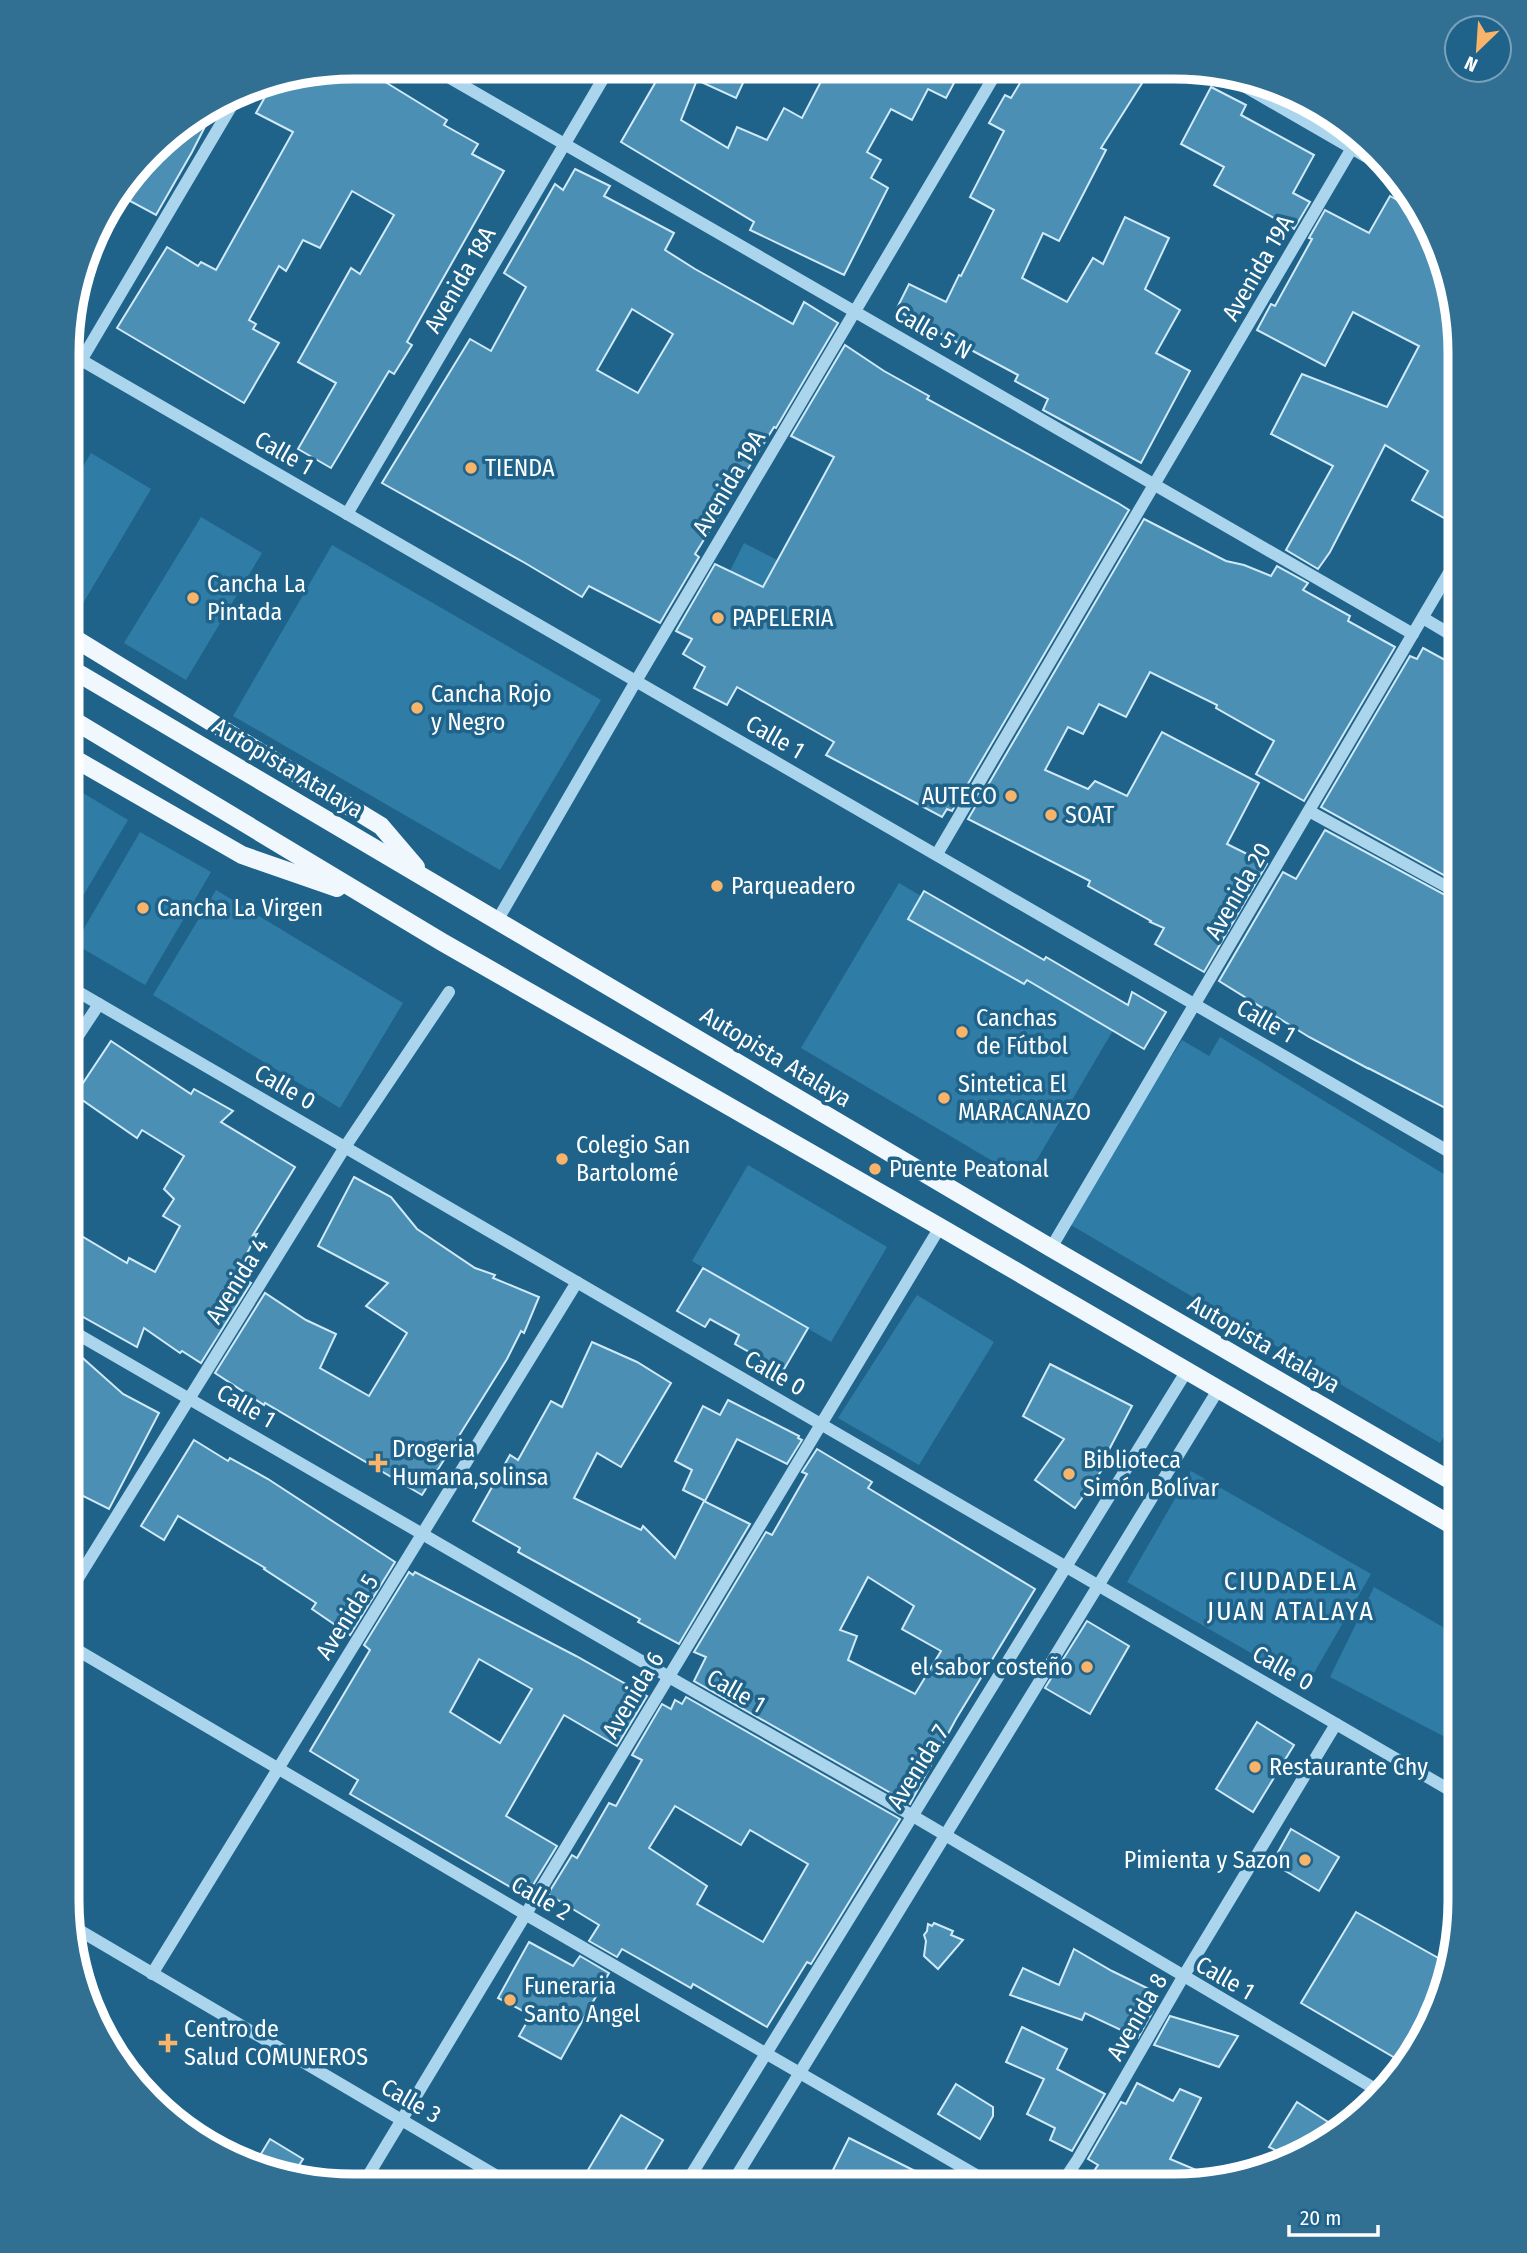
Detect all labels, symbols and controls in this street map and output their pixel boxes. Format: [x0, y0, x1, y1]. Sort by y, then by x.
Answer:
north arrow [1443, 14, 1513, 84]
text: N [1461, 51, 1481, 77]
street label: Avenida 19A [1217, 210, 1300, 326]
street label: Avenida 18A [418, 222, 502, 338]
street label: Calle 5 N [889, 299, 977, 365]
street label: Calle 1 [250, 425, 318, 481]
street label: Avenida 19A [687, 425, 771, 541]
place label: TIENDA [485, 454, 555, 482]
marker: TIENDA [463, 460, 479, 476]
place label: Cancha La Pintada [207, 570, 306, 626]
marker: Cancha La Pintada [185, 590, 201, 606]
place label: PAPELERIA [732, 604, 834, 632]
marker: PAPELERIA [710, 610, 726, 626]
place label: Cancha Rojo y Negro [431, 680, 552, 736]
marker: Cancha Rojo y Negro [409, 700, 425, 716]
street label: Calle 1 [741, 709, 809, 765]
street label: Autopista Atalaya [208, 712, 368, 824]
place label: AUTECO [922, 782, 997, 810]
marker: AUTECO [1003, 788, 1019, 804]
place label: SOAT [1065, 801, 1114, 829]
marker: SOAT [1043, 807, 1059, 823]
street label: Avenida 20 [1199, 838, 1277, 944]
place label: Parqueadero [731, 872, 856, 900]
marker: Parqueadero [709, 878, 725, 894]
place label: Cancha La Virgen [157, 894, 323, 922]
marker: Cancha La Virgen [135, 900, 151, 916]
street label: Calle 1 [1232, 993, 1300, 1049]
street label: Autopista Atalaya [696, 1001, 856, 1113]
place label: Canchas de Fútbol [976, 1004, 1068, 1060]
marker: Canchas de Fútbol [954, 1024, 970, 1040]
street label: Calle 0 [249, 1058, 321, 1116]
place label: Sintetica El MARACANAZO [958, 1070, 1091, 1126]
marker: Sintetica El MARACANAZO [936, 1090, 952, 1106]
place label: Colegio San Bartolomé [576, 1131, 690, 1187]
marker: Colegio San Bartolomé [554, 1151, 570, 1167]
place label: Puente Peatonal [889, 1155, 1049, 1183]
marker: Puente Peatonal [867, 1161, 883, 1177]
street label: Avenida 4 [200, 1233, 274, 1329]
street label: Autopista Atalaya [1183, 1289, 1345, 1399]
street label: Calle 0 [739, 1344, 811, 1402]
street label: Calle 1 [212, 1378, 280, 1434]
place label: Drogeria Humana,solinsa [392, 1435, 549, 1491]
place label: Biblioteca Simón Bolívar [1083, 1446, 1220, 1502]
marker: Drogeria Humana,solinsa [370, 1455, 386, 1471]
marker: Biblioteca Simón Bolívar [1061, 1466, 1077, 1482]
district label: CIUDADELA JUAN ATALAYA [1207, 1566, 1375, 1627]
street label: Avenida 5 [310, 1569, 384, 1665]
street label: Calle 0 [1247, 1639, 1319, 1697]
street label: Avenida 6 [596, 1647, 670, 1743]
place label: el sabor costeño [911, 1653, 1073, 1681]
marker: el sabor costeño [1079, 1659, 1095, 1675]
street label: Calle 1 [702, 1663, 770, 1719]
street label: Avenida 7 [881, 1720, 955, 1814]
place label: Restaurante Chy [1269, 1753, 1428, 1781]
marker: Restaurante Chy [1247, 1759, 1263, 1775]
place label: Pimienta y Sazon [1124, 1846, 1291, 1874]
marker: Pimienta y Sazon [1297, 1852, 1313, 1868]
street label: Calle 2 [506, 1870, 576, 1926]
street label: Calle 1 [1191, 1950, 1259, 2006]
street label: Avenida 8 [1101, 1968, 1173, 2066]
place label: Funeraria Santo Angel [524, 1972, 640, 2028]
marker: Funeraria Santo Angel [502, 1992, 518, 2008]
place label: Centro de Salud COMUNEROS [184, 2015, 368, 2071]
marker: Centro de Salud COMUNEROS [158, 2033, 178, 2053]
street label: Calle 3 [376, 2073, 446, 2129]
scale bar [1289, 2194, 1378, 2238]
text: 20 m [1300, 2205, 1341, 2231]

